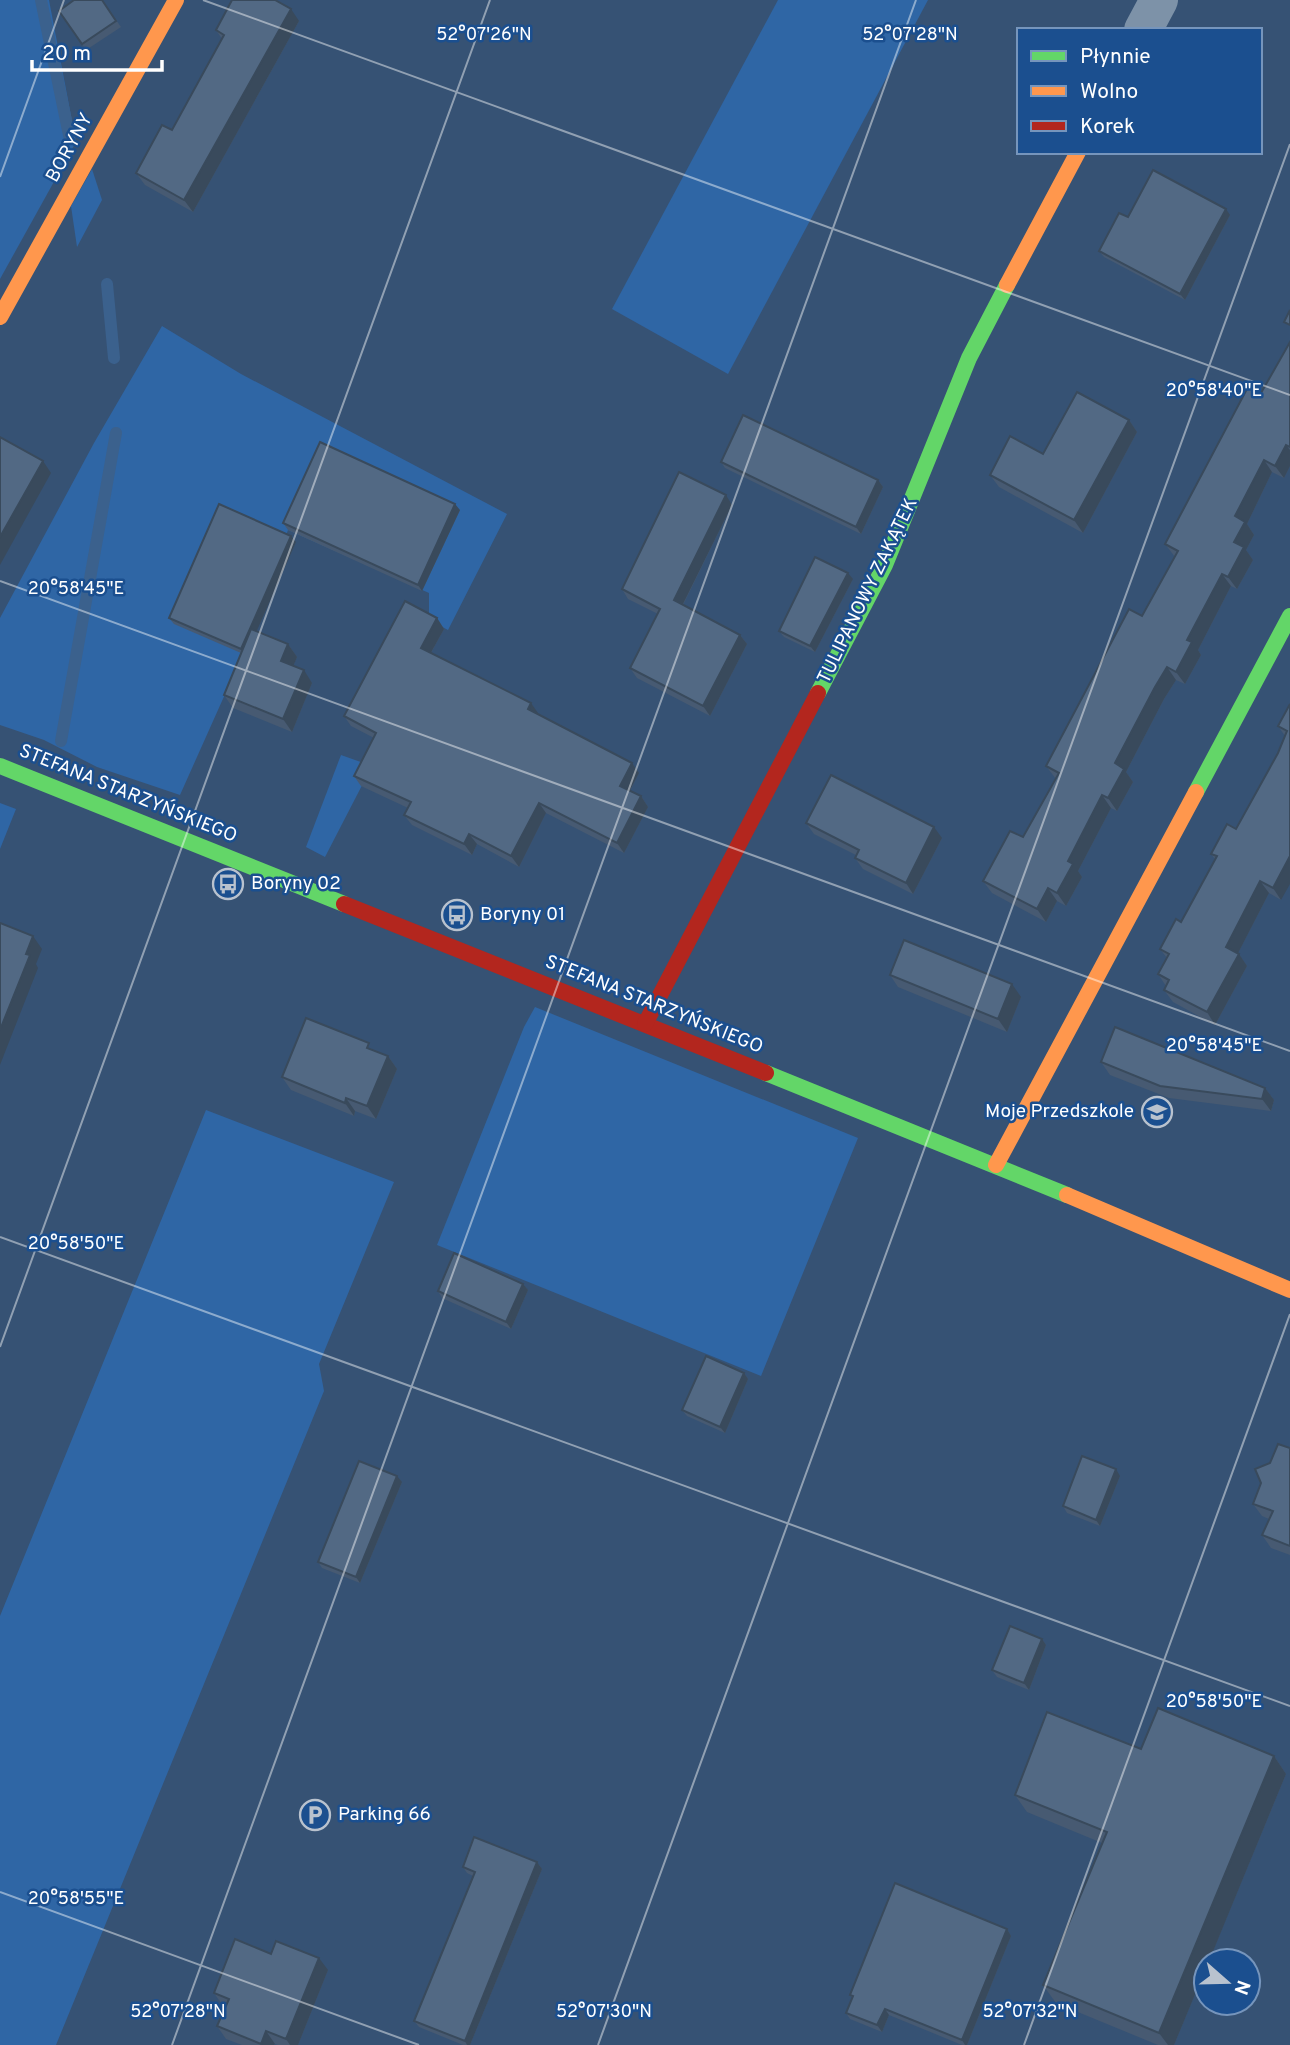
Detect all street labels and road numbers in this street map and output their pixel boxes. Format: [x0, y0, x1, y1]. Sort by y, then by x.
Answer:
street label: BORYNY [41, 109, 99, 187]
street label: TULIPANOWY ZAKĄTEK [813, 494, 923, 688]
street label: STEFANA STARZYŃSKIEGO [15, 738, 241, 849]
street label: STEFANA STARZYŃSKIEGO [541, 949, 767, 1060]

